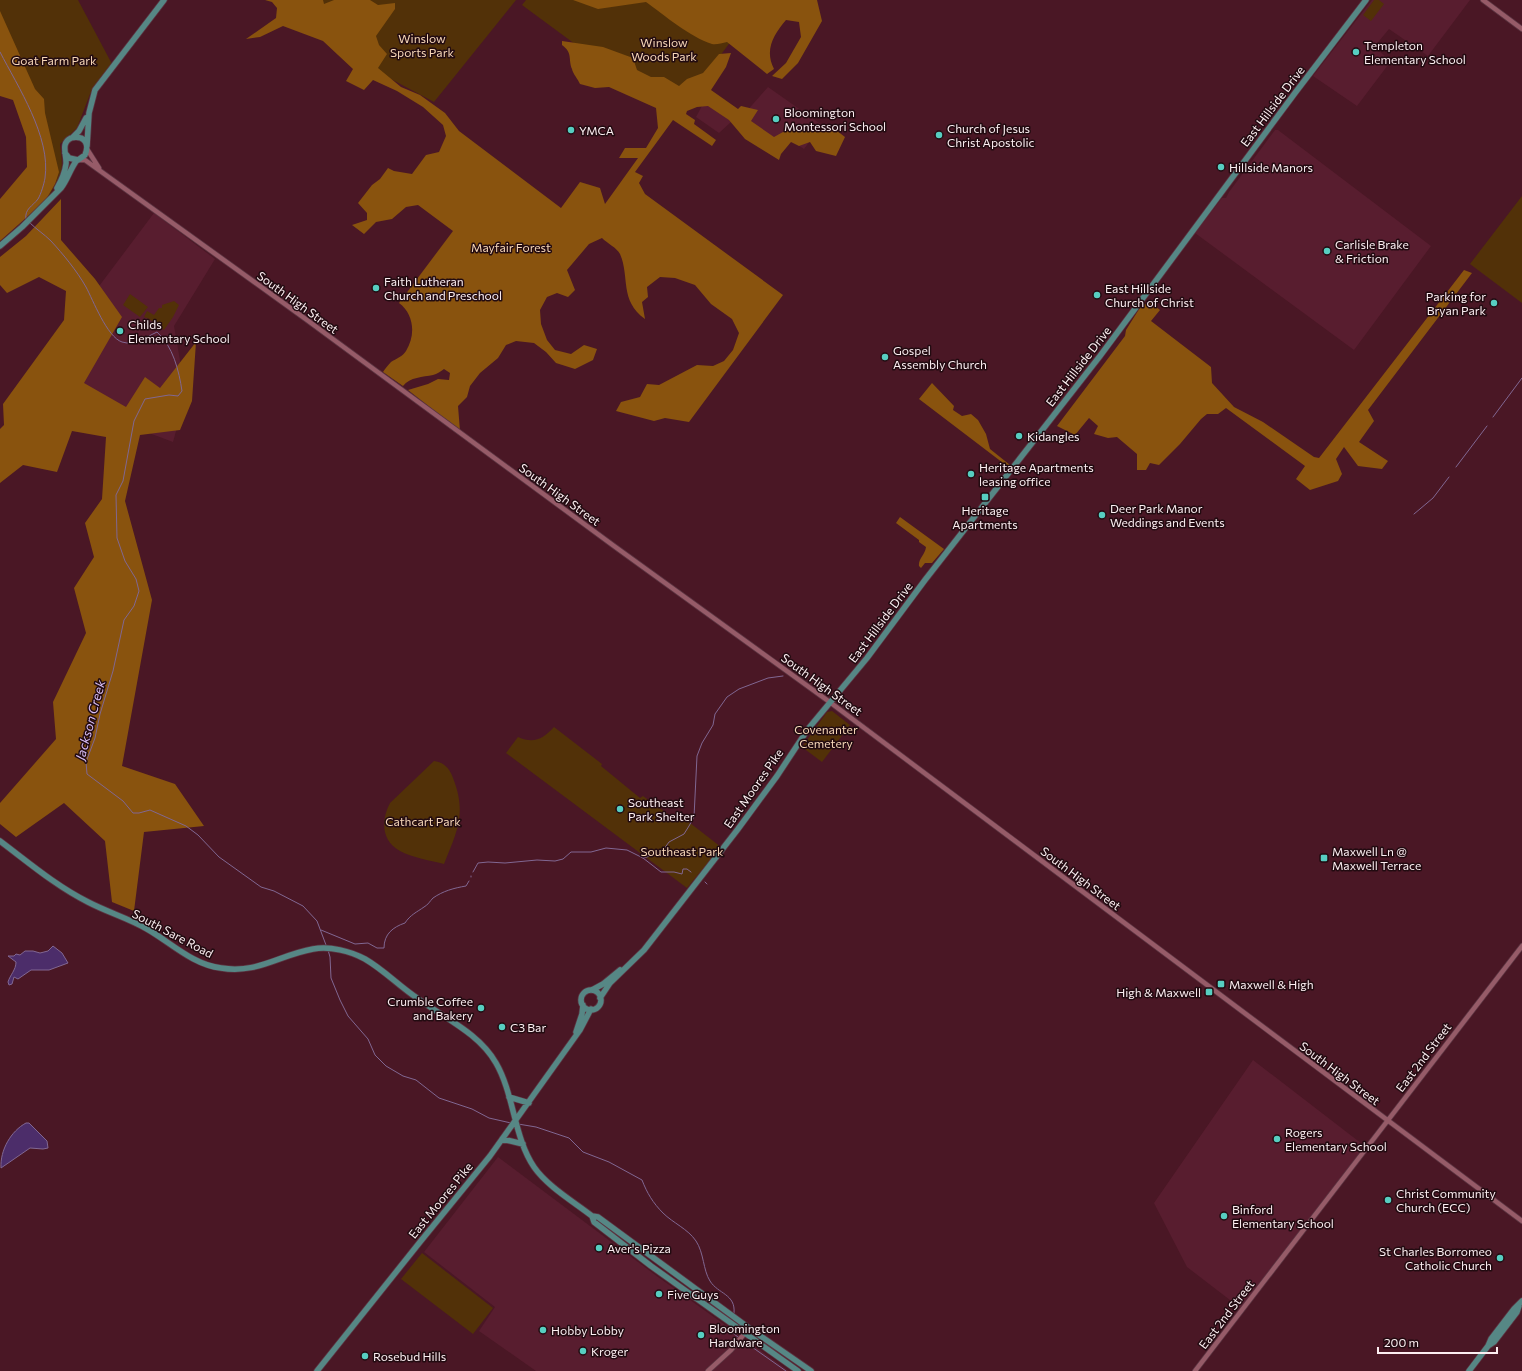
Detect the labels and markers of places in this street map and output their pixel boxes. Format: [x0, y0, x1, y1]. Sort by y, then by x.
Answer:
place label: Templeton Elementary School [1364, 38, 1466, 66]
marker: Templeton Elementary School [1351, 47, 1361, 57]
place label: Bloomington Montessori School [784, 105, 886, 133]
marker: Bloomington Montessori School [771, 114, 781, 124]
place label: Church of Jesus Christ Apostolic [947, 121, 1035, 149]
place label: YMCA [579, 123, 614, 137]
marker: YMCA [566, 125, 576, 135]
marker: Church of Jesus Christ Apostolic [934, 130, 944, 140]
place label: Hillside Manors [1229, 160, 1313, 174]
marker: Hillside Manors [1216, 162, 1226, 172]
place label: Carlisle Brake & Friction [1335, 237, 1409, 265]
marker: Carlisle Brake & Friction [1322, 246, 1332, 256]
place label: Faith Lutheran Church and Preschool [384, 274, 502, 302]
place label: East Hillside Church of Christ [1105, 281, 1194, 309]
marker: Faith Lutheran Church and Preschool [371, 283, 381, 293]
place label: Parking for Bryan Park [1426, 289, 1486, 317]
marker: East Hillside Church of Christ [1092, 290, 1102, 300]
marker: Parking for Bryan Park [1489, 298, 1499, 308]
place label: Childs Elementary School [128, 317, 230, 345]
marker: Childs Elementary School [115, 326, 125, 336]
place label: Gospel Assembly Church [893, 343, 987, 371]
marker: Gospel Assembly Church [880, 352, 890, 362]
place label: Kidangles [1027, 429, 1080, 443]
marker: Kidangles [1014, 431, 1024, 441]
place label: Heritage Apartments leasing office [979, 460, 1094, 488]
marker: Heritage Apartments leasing office [966, 469, 976, 479]
marker: Heritage Apartments [980, 492, 990, 502]
place label: Deer Park Manor Weddings and Events [1110, 501, 1225, 529]
place label: Heritage Apartments [952, 503, 1018, 531]
marker: Deer Park Manor Weddings and Events [1097, 510, 1107, 520]
place label: Southeast Park Shelter [628, 795, 695, 823]
marker: Southeast Park Shelter [615, 804, 625, 814]
place label: Maxwell Ln @ Maxwell Terrace [1332, 844, 1421, 872]
marker: Maxwell Ln @ Maxwell Terrace [1319, 853, 1329, 863]
place label: Maxwell & High [1229, 977, 1314, 991]
marker: Maxwell & High [1216, 979, 1226, 989]
place label: High & Maxwell [1116, 985, 1201, 999]
marker: High & Maxwell [1204, 987, 1214, 997]
place label: Crumble Coffee and Bakery [387, 994, 473, 1022]
marker: Crumble Coffee and Bakery [476, 1003, 486, 1013]
place label: C3 Bar [510, 1020, 546, 1034]
marker: C3 Bar [497, 1022, 507, 1032]
place label: Rogers Elementary School [1285, 1125, 1387, 1153]
marker: Rogers Elementary School [1272, 1134, 1282, 1144]
place label: Christ Community Church (ECC) [1396, 1186, 1496, 1214]
marker: Christ Community Church (ECC) [1383, 1195, 1393, 1205]
place label: Binford Elementary School [1232, 1202, 1334, 1230]
marker: Binford Elementary School [1219, 1211, 1229, 1221]
place label: Aver's Pizza [607, 1241, 671, 1255]
marker: Aver's Pizza [594, 1243, 604, 1253]
place label: St Charles Borromeo Catholic Church [1379, 1244, 1492, 1272]
marker: St Charles Borromeo Catholic Church [1495, 1253, 1505, 1263]
place label: Five Guys [667, 1287, 719, 1301]
marker: Five Guys [654, 1289, 664, 1299]
place label: Bloomington Hardware [709, 1321, 780, 1349]
place label: Hobby Lobby [551, 1323, 624, 1337]
marker: Hobby Lobby [538, 1325, 548, 1335]
marker: Bloomington Hardware [696, 1330, 706, 1340]
place label: Kroger [591, 1344, 629, 1358]
marker: Kroger [578, 1346, 588, 1356]
place label: Rosebud Hills [373, 1349, 446, 1363]
marker: Rosebud Hills [360, 1351, 370, 1361]

